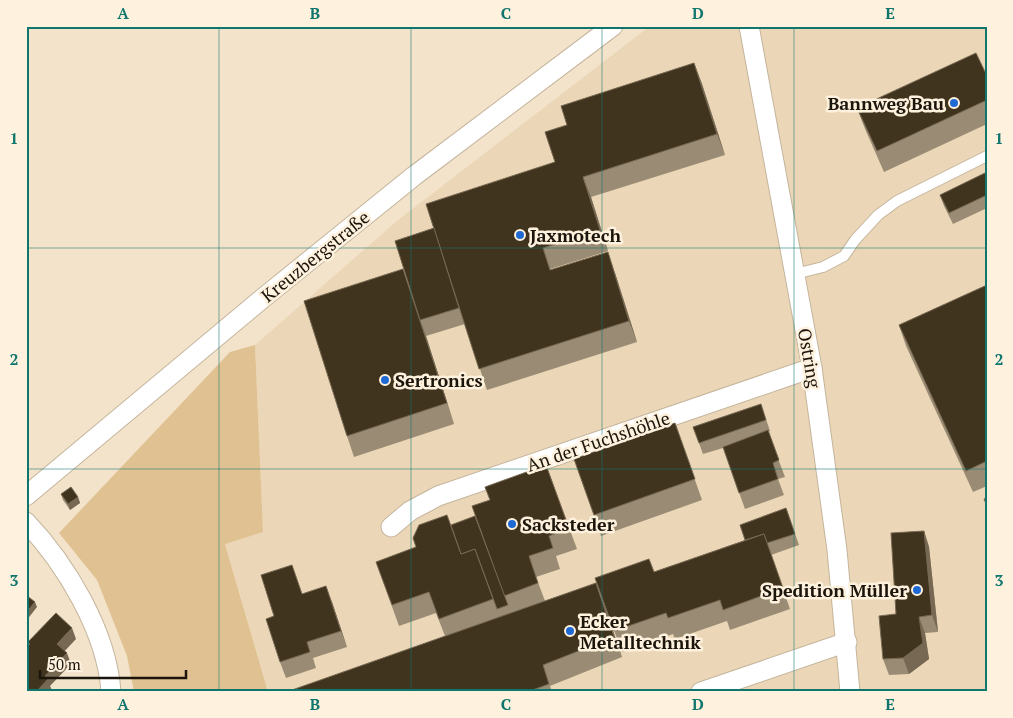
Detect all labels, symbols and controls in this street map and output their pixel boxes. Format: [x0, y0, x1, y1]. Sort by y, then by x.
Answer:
text: A [117, 2, 129, 24]
text: B [310, 2, 320, 24]
text: C [501, 2, 511, 24]
text: D [692, 2, 704, 24]
text: E [885, 2, 895, 24]
place label: Bannweg Bau [828, 91, 944, 115]
marker: Bannweg Bau [948, 97, 960, 109]
text: 1 [9, 127, 19, 149]
text: 1 [994, 127, 1004, 149]
street label: Kreuzbergstraße [256, 205, 374, 307]
place label: Jaxmotech [530, 223, 621, 247]
marker: Jaxmotech [514, 229, 526, 241]
street label: Ostring [793, 326, 827, 390]
text: 2 [9, 348, 19, 370]
text: 2 [994, 348, 1004, 370]
place label: Sertronics [395, 368, 483, 392]
marker: Sertronics [379, 374, 391, 386]
street label: An der Fuchshöhle [523, 405, 673, 477]
place label: Sacksteder [522, 512, 615, 536]
marker: Sacksteder [506, 518, 518, 530]
text: 3 [9, 569, 19, 591]
text: 3 [994, 569, 1004, 591]
place label: Spedition Müller [762, 578, 907, 602]
marker: Spedition Müller [911, 584, 923, 596]
place label: Ecker Metalltechnik [580, 609, 701, 654]
marker: Ecker Metalltechnik [564, 625, 576, 637]
scale bar [40, 648, 186, 680]
text: 50 m [48, 654, 81, 674]
text: A [117, 693, 129, 715]
text: B [310, 693, 320, 715]
text: C [501, 693, 511, 715]
text: D [692, 693, 704, 715]
text: E [885, 693, 895, 715]

